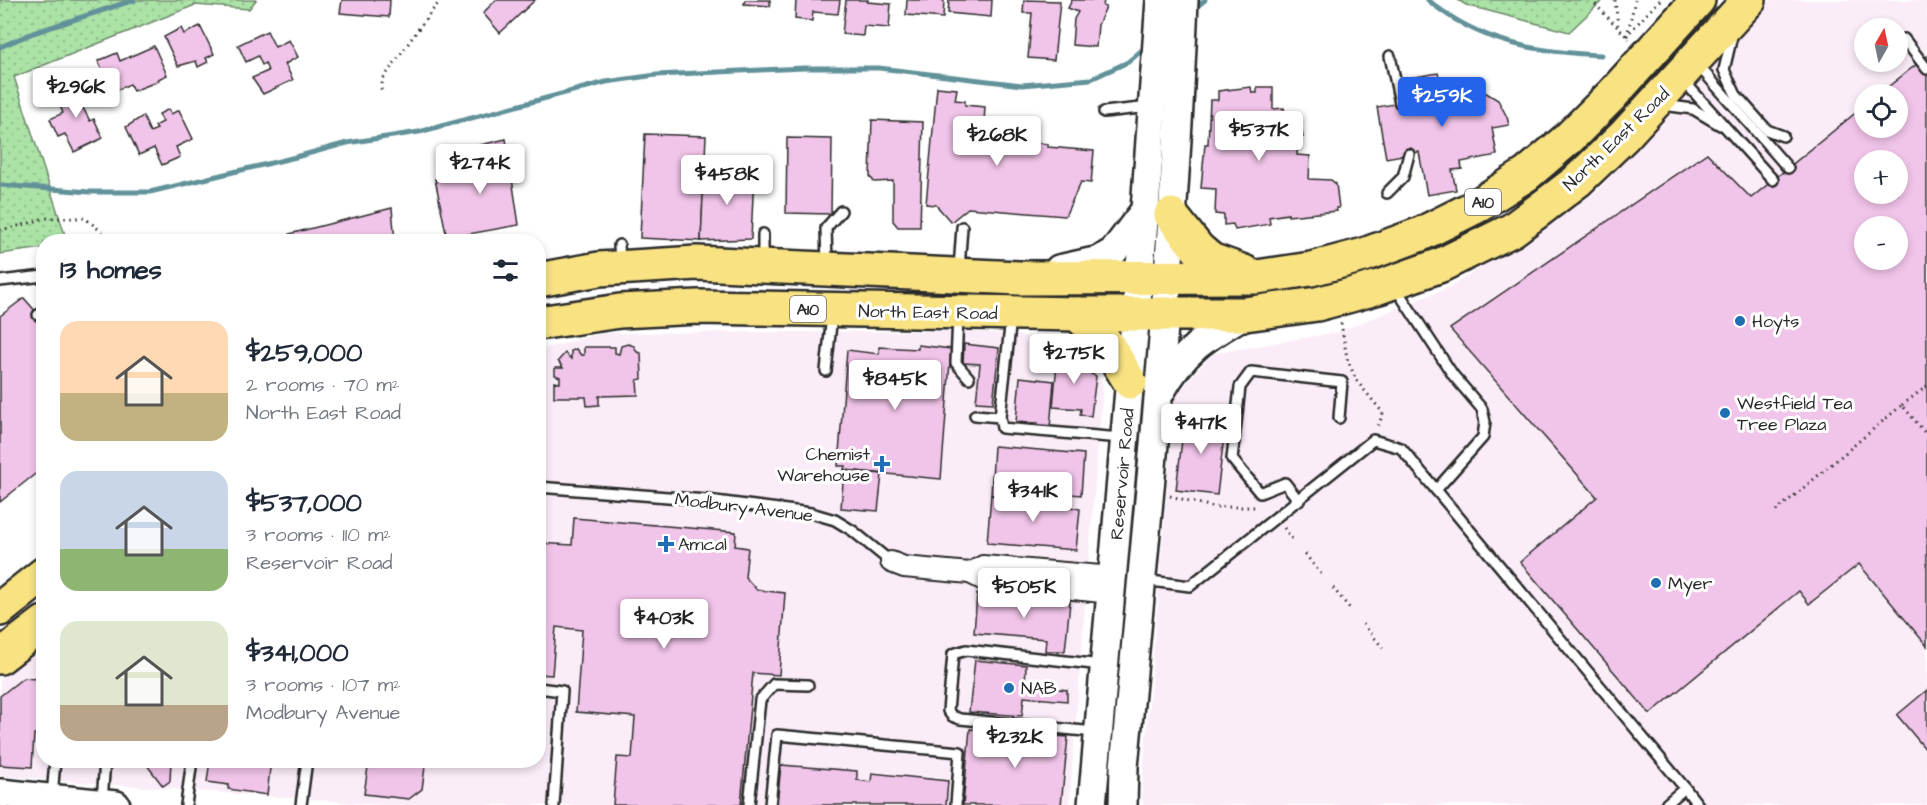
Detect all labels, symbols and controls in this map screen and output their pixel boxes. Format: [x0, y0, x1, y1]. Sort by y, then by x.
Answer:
north arrow [1854, 18, 1908, 72]
map controls [1854, 18, 1908, 270]
pin: $296K [34, 68, 118, 119]
text: $296K [47, 73, 105, 101]
pin: $259K [1400, 77, 1484, 128]
text: $259K [1412, 82, 1472, 110]
street label: North East Road [1558, 82, 1675, 197]
button: locate [1854, 84, 1908, 138]
pin: $537K [1217, 111, 1301, 162]
pin: $268K [955, 116, 1039, 167]
text: $537K [1229, 116, 1289, 144]
text: $268K [967, 121, 1027, 149]
pin: $274K [438, 144, 522, 195]
text: $274K [450, 149, 510, 177]
button: + [1854, 150, 1908, 204]
pin: $458K [685, 155, 769, 206]
text: $458K [695, 160, 759, 188]
road number: A10 [1465, 189, 1501, 215]
button: − [1854, 216, 1908, 270]
text: 13 homes [60, 252, 162, 288]
icon: filters [489, 254, 522, 287]
road number: A10 [790, 296, 826, 322]
street label: North East Road [858, 299, 998, 326]
place label: Hoyts [1752, 309, 1799, 335]
marker: Hoyts [1733, 314, 1747, 328]
pin: $275K [1032, 334, 1116, 385]
text: $259,000 [246, 335, 362, 371]
text: $275K [1043, 339, 1105, 367]
icon: home [108, 345, 180, 417]
pin: $845K [853, 360, 937, 411]
text: $845K [863, 365, 927, 393]
text: 2 rooms · 70 m² [246, 371, 399, 399]
place label: Westfield Tea Tree Plaza [1737, 391, 1853, 437]
text: North East Road [246, 399, 401, 427]
pin: $417K [1159, 404, 1243, 455]
marker: Westfield Tea Tree Plaza [1718, 406, 1732, 420]
street label: Reservoir Road [1104, 407, 1141, 541]
text: $417K [1175, 409, 1227, 437]
place label: Chemist Warehouse [777, 442, 871, 488]
marker: Chemist Warehouse [875, 457, 889, 471]
pin: $341K [991, 472, 1075, 523]
text: $341K [1008, 477, 1058, 505]
text: $537,000 [246, 485, 362, 521]
street label: Modbury Avenue [673, 487, 815, 529]
icon: home [108, 495, 180, 567]
text: 3 rooms · 110 m² [246, 521, 391, 549]
place label: Amcal [678, 532, 727, 557]
marker: Amcal [659, 537, 673, 551]
text: Reservoir Road [246, 549, 393, 577]
pin: $505K [982, 568, 1066, 619]
place label: Myer [1668, 571, 1713, 597]
text: $505K [992, 573, 1056, 601]
marker: Myer [1649, 576, 1663, 590]
pin: $403K [622, 599, 706, 650]
text: $403K [634, 604, 694, 632]
text: $341,000 [246, 635, 349, 671]
icon: home [108, 645, 180, 717]
text: 3 rooms · 107 m² [246, 671, 401, 699]
place label: NAB [1021, 676, 1057, 701]
marker: NAB [1002, 681, 1016, 695]
text: Modbury Avenue [246, 699, 400, 727]
pin: $232K [973, 718, 1057, 769]
text: $232K [987, 723, 1043, 751]

